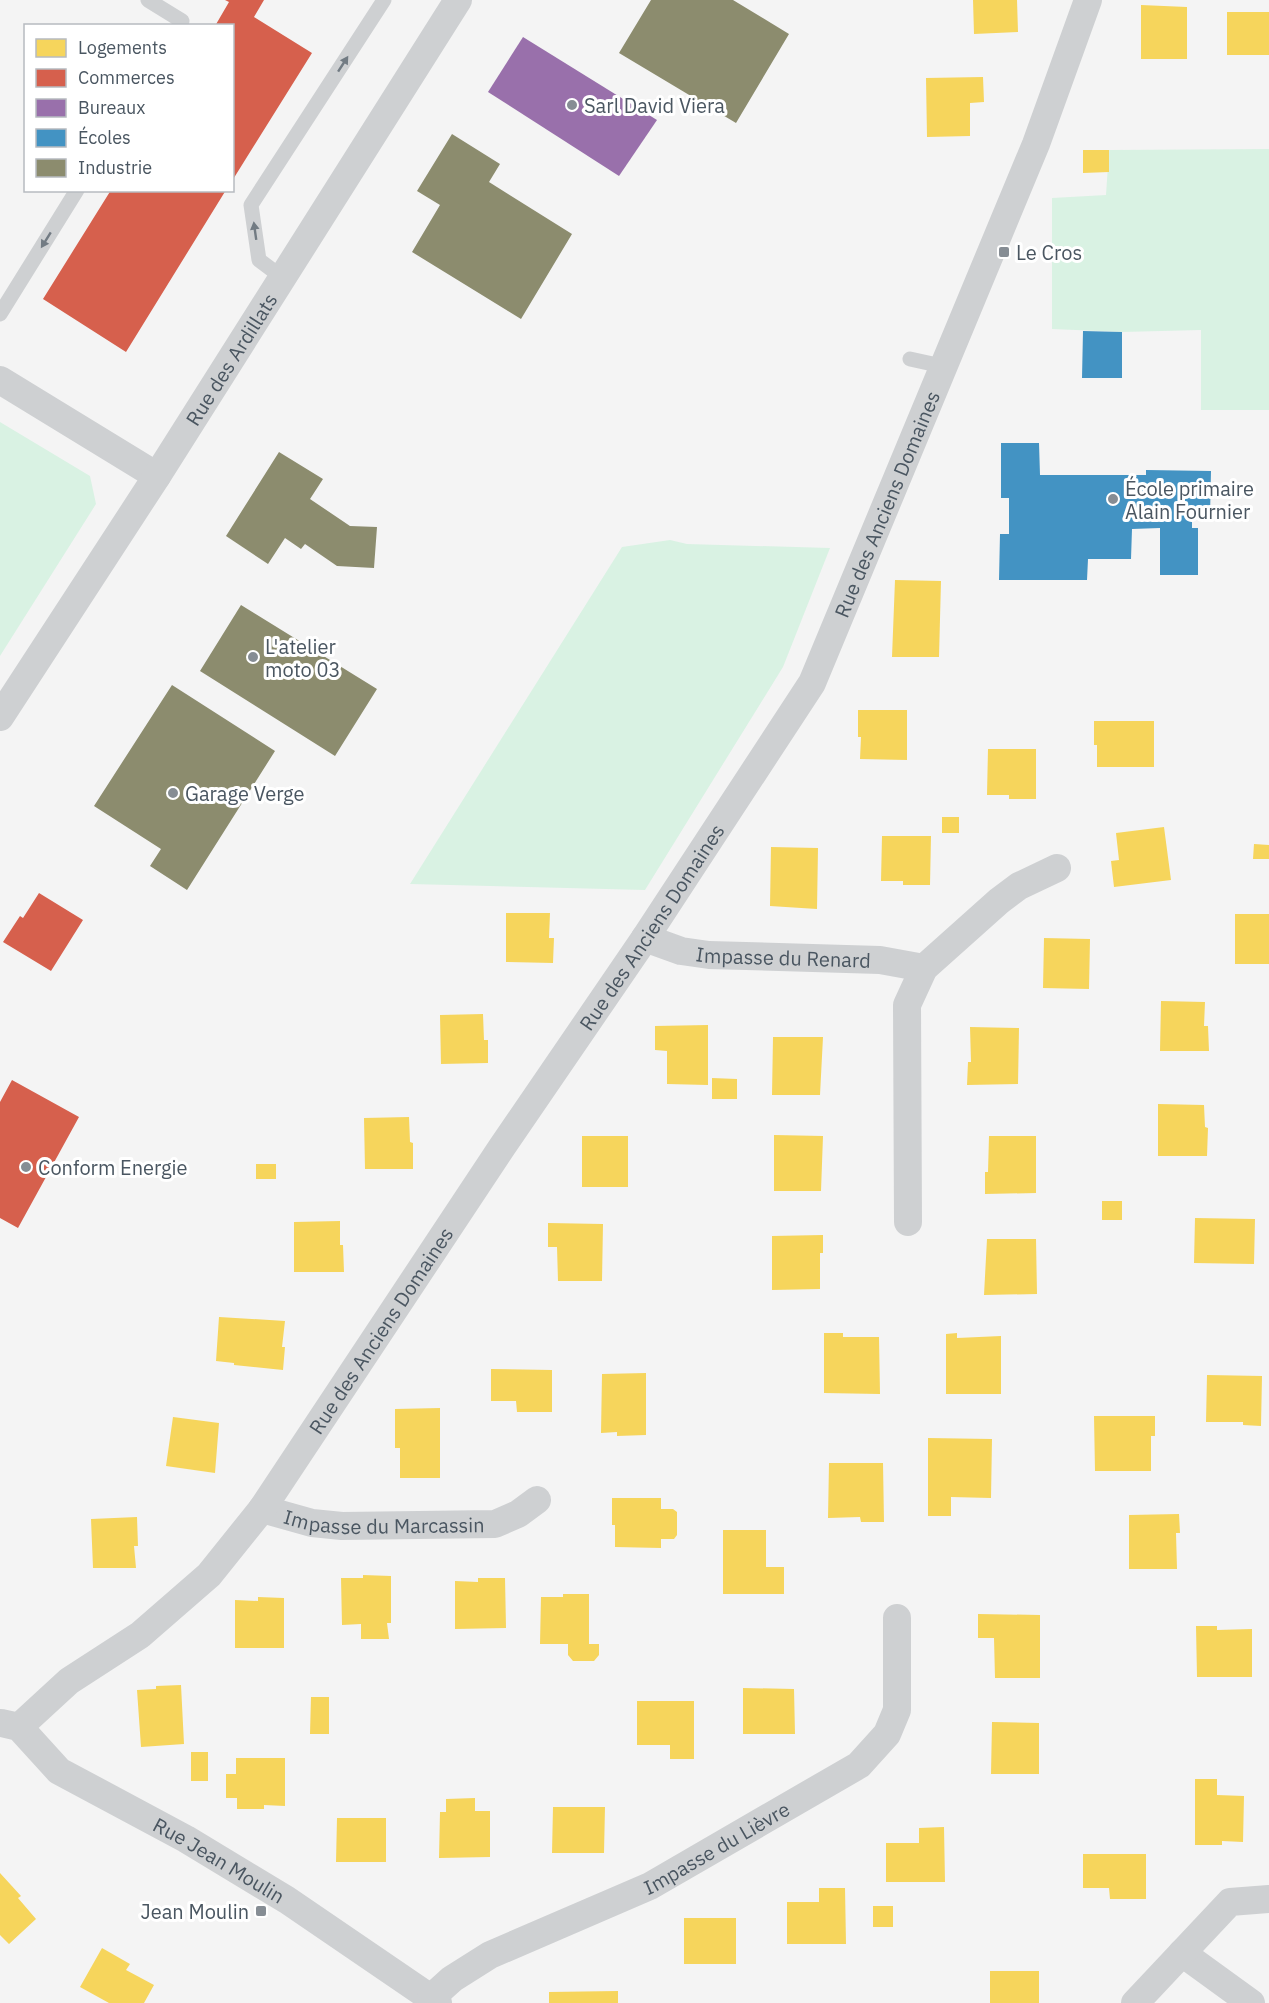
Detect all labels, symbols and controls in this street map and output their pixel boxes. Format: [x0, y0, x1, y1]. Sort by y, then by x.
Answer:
legend [24, 24, 234, 192]
text: Logements [78, 36, 167, 59]
one-way arrow [337, 55, 348, 72]
text: Commerces [78, 66, 175, 89]
place label: Sarl David Viera [584, 92, 725, 119]
text: Bureaux [78, 96, 145, 119]
marker: Sarl David Viera [565, 98, 579, 112]
text: Écoles [78, 126, 131, 149]
text: Industrie [78, 156, 152, 179]
one-way arrow [250, 221, 259, 240]
one-way arrow [40, 232, 51, 248]
place label: Le Cros [1016, 239, 1082, 266]
marker: Le Cros [997, 245, 1011, 259]
street label: Rue des Ardillats [179, 288, 283, 430]
street label: Rue des Anciens Domaines [827, 386, 946, 621]
place label: École primaire Alain Fournier [1125, 475, 1254, 525]
marker: École primaire Alain Fournier [1106, 492, 1120, 506]
place label: L'atelier moto 03 [265, 633, 341, 683]
marker: L'atelier moto 03 [246, 650, 260, 664]
place label: Garage Verge [185, 780, 305, 807]
marker: Garage Verge [166, 786, 180, 800]
street label: Rue des Anciens Domaines [572, 818, 730, 1035]
street label: Impasse du Renard [694, 940, 871, 973]
place label: Conform Energie [38, 1154, 188, 1181]
marker: Conform Energie [19, 1160, 33, 1174]
street label: Rue des Anciens Domaines [302, 1222, 459, 1439]
street label: Impasse du Marcassin [281, 1502, 485, 1540]
street label: Impasse du Lièvre [639, 1795, 794, 1901]
street label: Rue Jean Moulin [149, 1810, 290, 1909]
place label: Jean Moulin [140, 1898, 249, 1925]
marker: Jean Moulin [254, 1904, 268, 1918]

